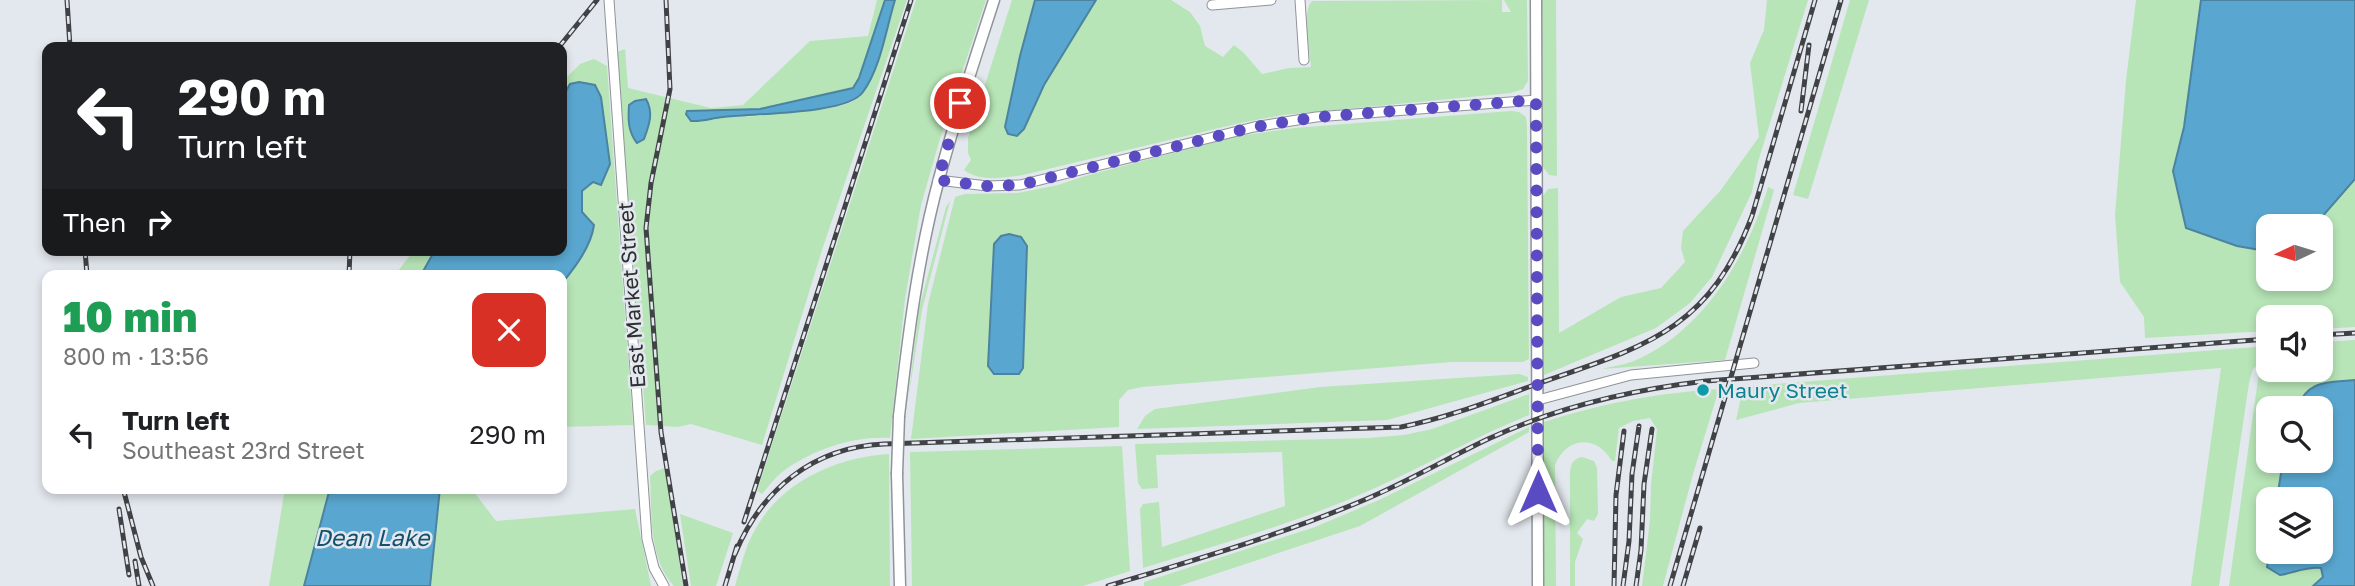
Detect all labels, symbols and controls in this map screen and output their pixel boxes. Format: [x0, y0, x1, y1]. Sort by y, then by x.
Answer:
text: 290 m [178, 67, 326, 126]
icon: left [63, 70, 154, 161]
pin [930, 73, 990, 133]
icon: arrive [941, 84, 979, 122]
text: Turn left [178, 127, 307, 165]
street label: East Market Street [612, 201, 650, 389]
icon: right [140, 203, 178, 241]
text: Then [63, 207, 126, 238]
north arrow [2256, 214, 2333, 290]
map controls [2256, 214, 2333, 564]
text: 10 min [63, 291, 197, 341]
button: close [472, 293, 546, 367]
button: sound [2256, 305, 2333, 382]
text: 800 m · 13:56 [63, 342, 209, 370]
place label: Maury Street [1717, 377, 1848, 403]
marker: Maury Street [1695, 382, 1711, 398]
button: search [2256, 396, 2333, 473]
text: Turn left [122, 405, 230, 436]
icon: left [63, 416, 101, 454]
text: 290 m [470, 419, 546, 450]
text: Southeast 23rd Street [122, 436, 365, 464]
position arrow [1501, 455, 1575, 529]
button: layers [2256, 487, 2333, 564]
water label: Dean Lake [315, 523, 431, 551]

